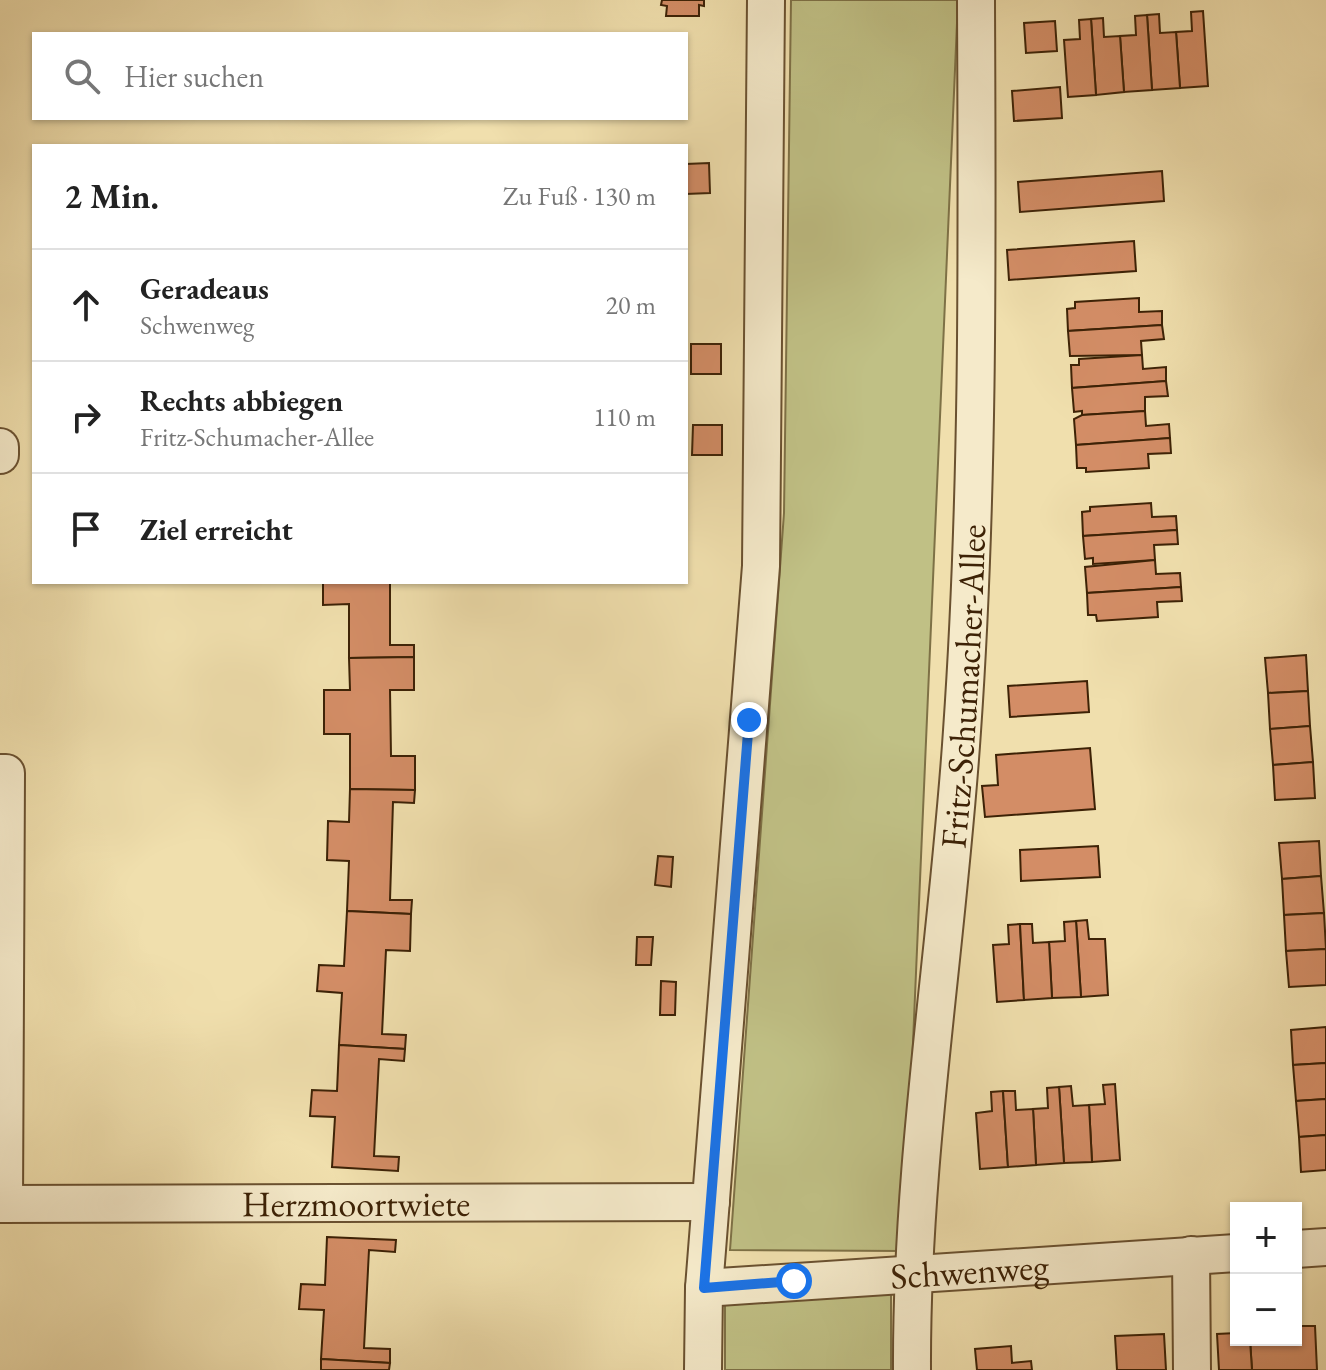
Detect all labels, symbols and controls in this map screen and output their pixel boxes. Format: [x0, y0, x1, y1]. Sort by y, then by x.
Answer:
search box [32, 32, 688, 120]
icon: search [60, 54, 104, 98]
text: Hier suchen [124, 57, 264, 96]
text: 2 Min. [64, 174, 159, 218]
text: Zu Fuß · 130 m [503, 179, 656, 213]
text: Geradeaus [140, 269, 269, 308]
icon: ahead [64, 283, 108, 327]
text: 20 m [606, 288, 656, 322]
text: Schwenweg [140, 308, 254, 342]
text: Rechts abbiegen [140, 381, 343, 420]
icon: right [64, 395, 108, 439]
text: 110 m [593, 400, 656, 434]
text: Fritz-Schumacher-Allee [140, 420, 374, 454]
icon: arrive [64, 507, 108, 551]
text: Ziel erreicht [140, 510, 293, 549]
street label: Fritz-Schumacher-Allee [929, 523, 996, 850]
route end [731, 702, 767, 738]
street label: Herzmoortwiete [242, 1180, 470, 1227]
map controls [1230, 1202, 1302, 1346]
button: + [1230, 1202, 1302, 1274]
street label: Schwenweg [889, 1242, 1050, 1300]
route start [776, 1263, 812, 1299]
button: − [1230, 1274, 1302, 1346]

